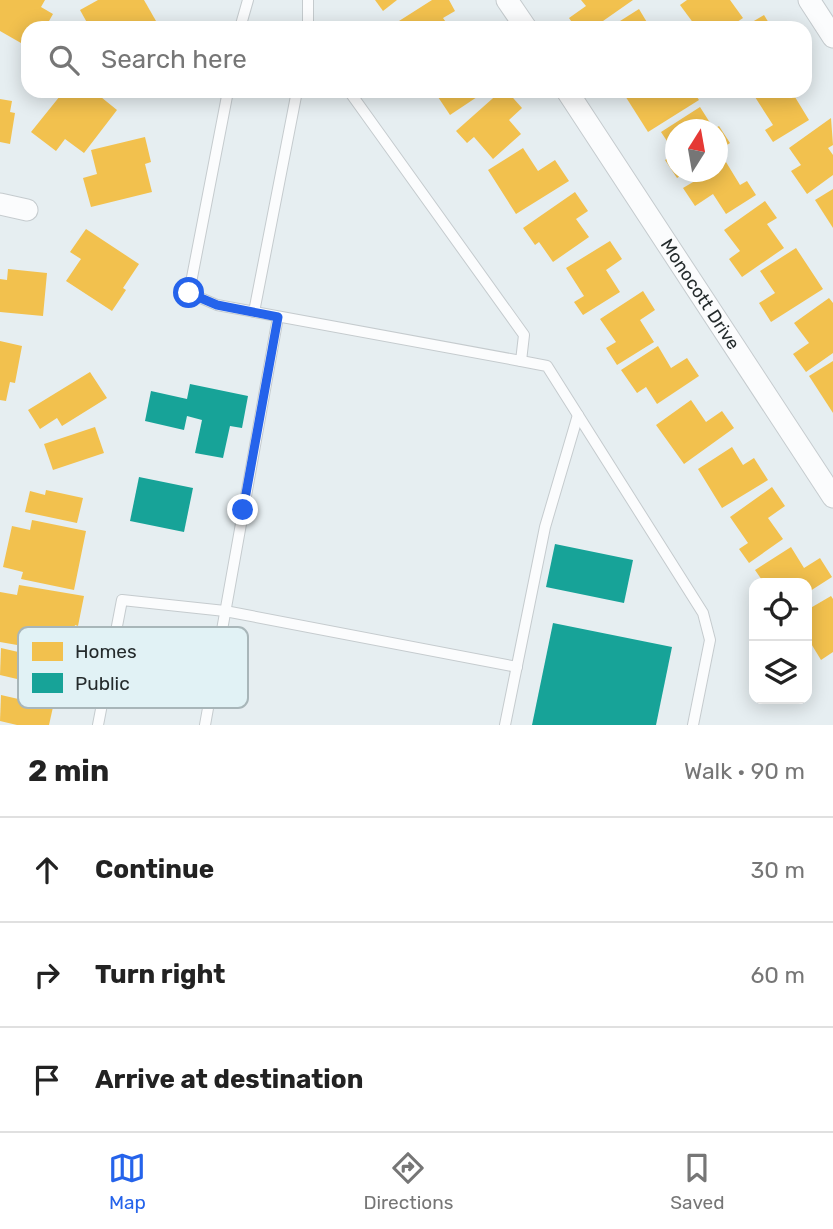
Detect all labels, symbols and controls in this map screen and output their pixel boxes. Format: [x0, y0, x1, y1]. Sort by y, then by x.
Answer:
search box [21, 21, 812, 98]
icon: search [45, 41, 83, 79]
text: Search here [101, 44, 247, 75]
north arrow [665, 119, 728, 182]
street label: Monocott Drive [656, 235, 744, 354]
route start [173, 277, 204, 308]
route end [227, 494, 258, 525]
map controls [749, 578, 812, 704]
button: locate [749, 578, 812, 641]
legend [18, 627, 248, 708]
text: Homes [75, 640, 137, 663]
button: layers [749, 641, 812, 704]
text: Public [75, 672, 130, 695]
text: 2 min [28, 753, 109, 789]
text: Walk · 90 m [684, 757, 805, 785]
icon: ahead [28, 851, 66, 889]
text: Continue [95, 854, 214, 885]
text: 30 m [750, 856, 805, 884]
icon: right [28, 956, 66, 994]
text: Turn right [95, 959, 225, 990]
text: 60 m [750, 961, 805, 989]
icon: arrive [28, 1061, 66, 1099]
text: Arrive at destination [95, 1064, 363, 1095]
tab: Map [108, 1149, 146, 1214]
tab: Directions [363, 1149, 453, 1214]
tab: Saved [670, 1149, 725, 1214]

